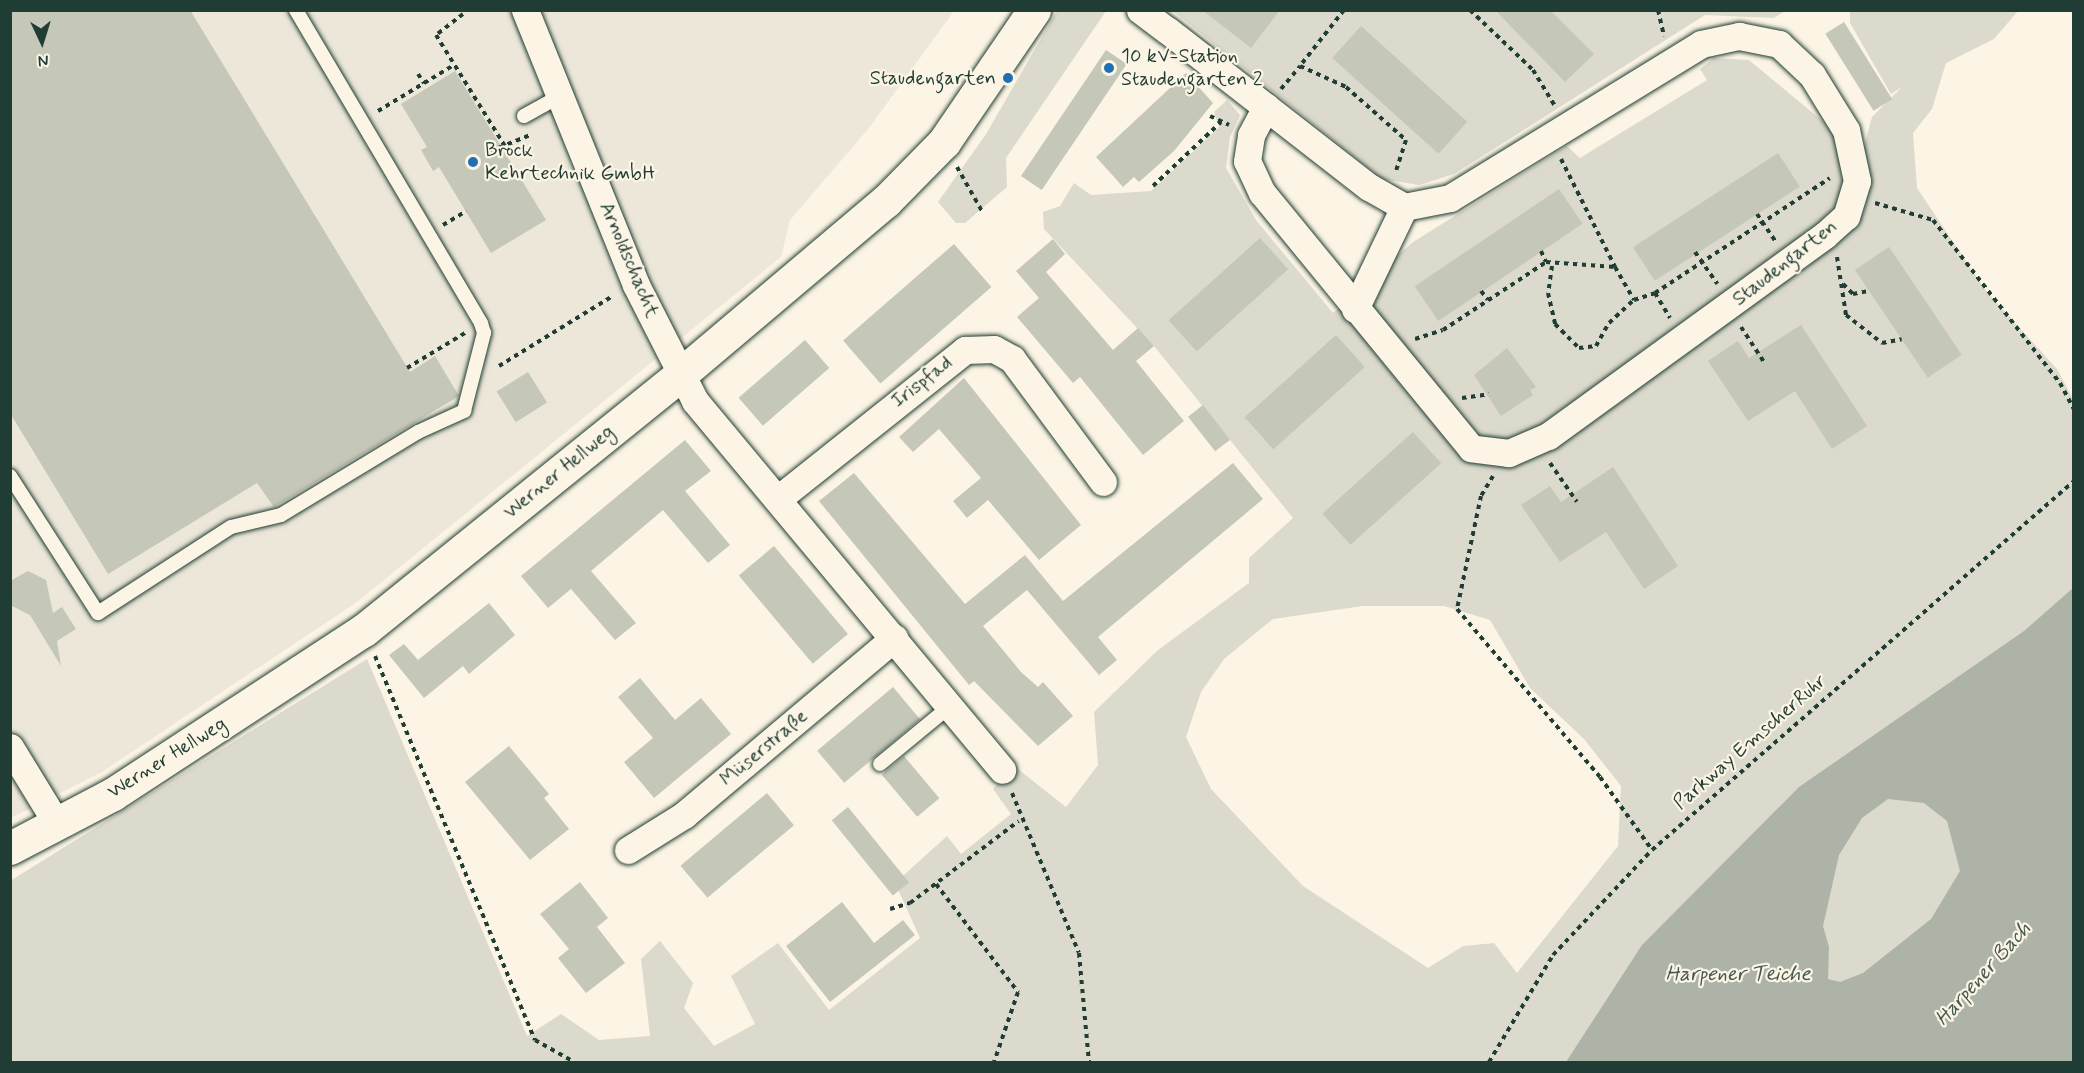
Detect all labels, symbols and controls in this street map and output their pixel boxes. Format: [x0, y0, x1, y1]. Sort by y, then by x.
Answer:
north arrow [12, 12, 72, 72]
place label: 10 kV-Station Staudengarten 2 [1121, 45, 1263, 92]
text: N [37, 50, 49, 71]
marker: 10 kV-Station Staudengarten 2 [1102, 61, 1116, 75]
place label: Staudengarten [870, 66, 996, 90]
marker: Staudengarten [1001, 71, 1015, 85]
place label: Brock Kehrtechnik GmbH [485, 138, 656, 185]
marker: Brock Kehrtechnik GmbH [466, 155, 480, 169]
street label: Arnoldschacht [594, 199, 664, 321]
street label: Staudengarten [1728, 215, 1842, 311]
street label: Irispfad [887, 351, 957, 413]
street label: Werner Hellweg [498, 420, 620, 524]
street label: Parkway EmscherRuhr [1671, 671, 1829, 813]
street label: Müserstraße [715, 704, 813, 792]
street label: Werner Hellweg [103, 712, 231, 804]
water label: Harpener Bach [1930, 917, 2036, 1031]
water label: Harpener Teiche [1666, 961, 1810, 987]

